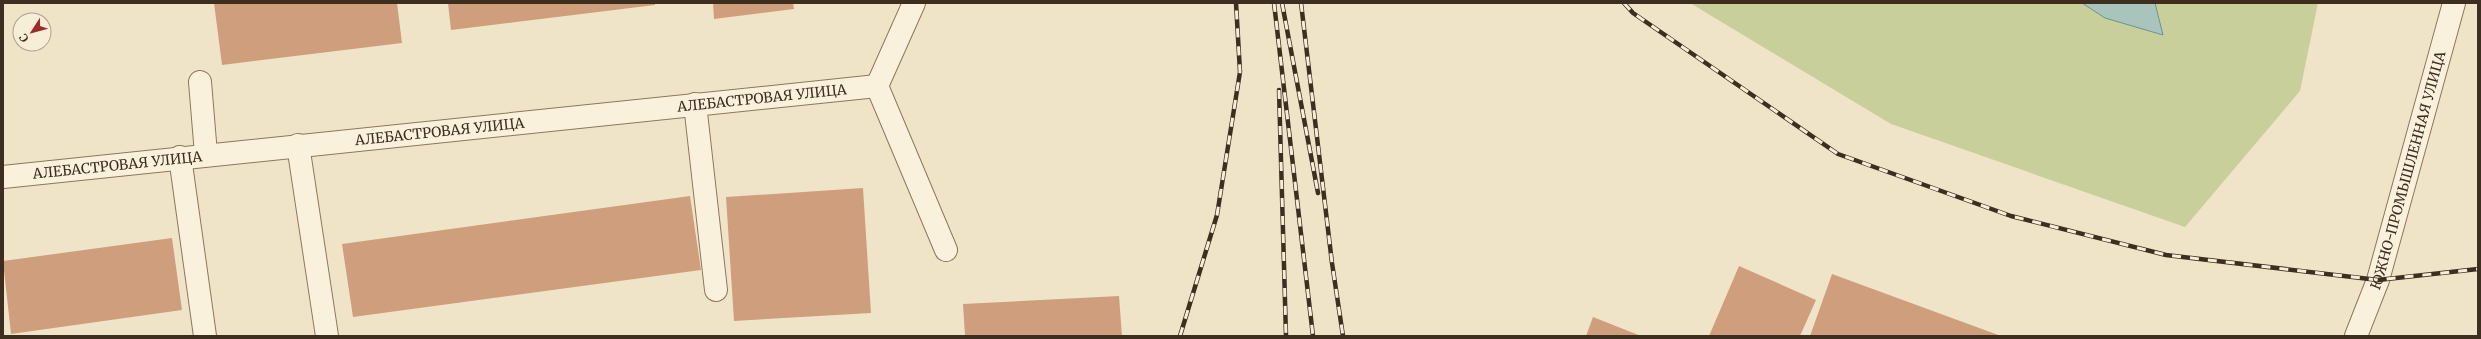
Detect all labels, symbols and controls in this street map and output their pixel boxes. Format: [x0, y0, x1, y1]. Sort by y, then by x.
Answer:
north arrow [12, 12, 52, 52]
text: С [16, 31, 32, 45]
street label: ЮЖНО-ПРОМЫШЛЕННАЯ УЛИЦА [2366, 49, 2449, 292]
street label: АЛЕБАСТРОВАЯ УЛИЦА [675, 80, 848, 116]
street label: АЛЕБАСТРОВАЯ УЛИЦА [353, 114, 525, 149]
street label: АЛЕБАСТРОВАЯ УЛИЦА [31, 147, 203, 183]

